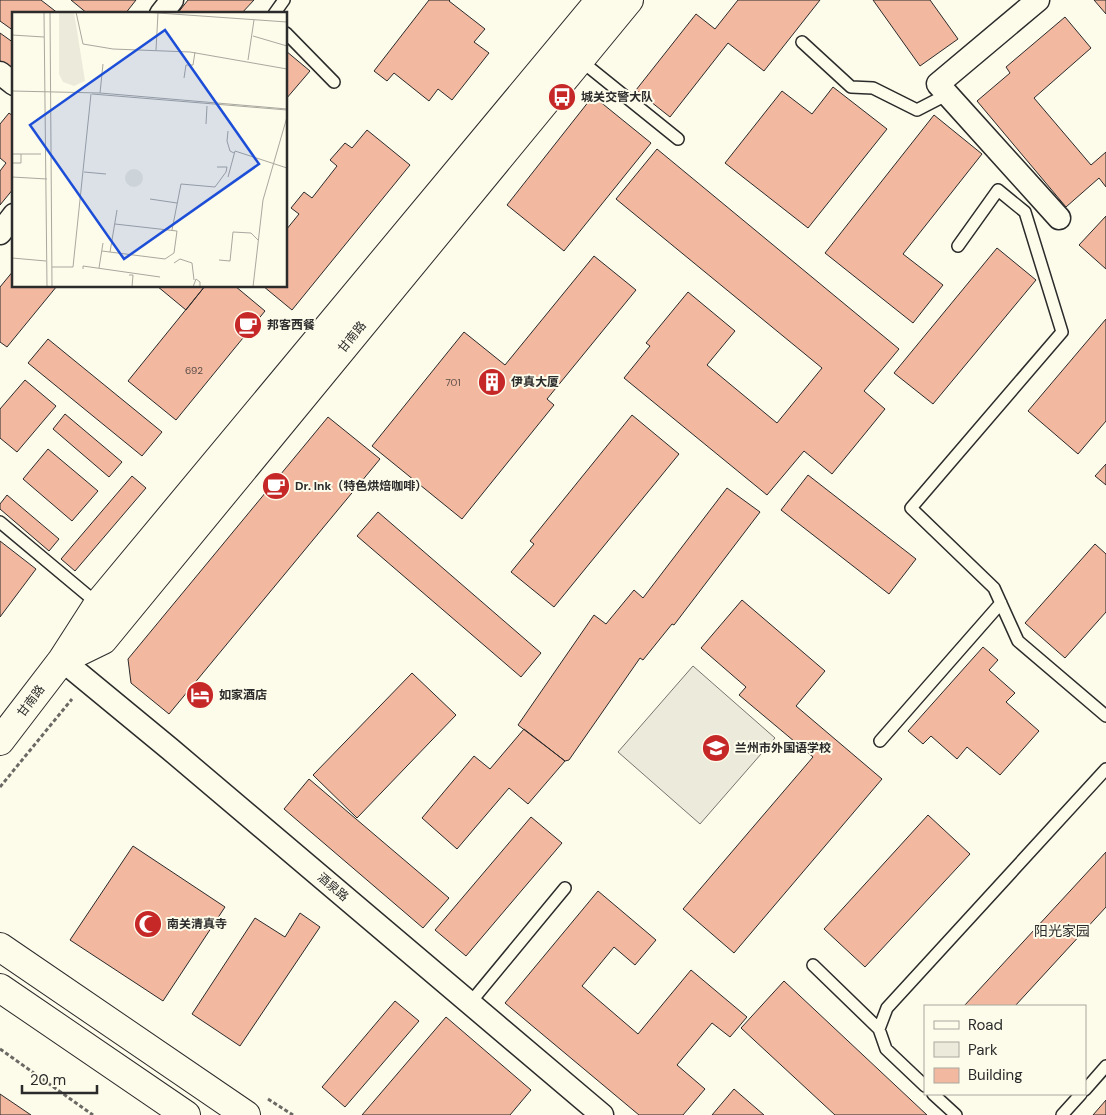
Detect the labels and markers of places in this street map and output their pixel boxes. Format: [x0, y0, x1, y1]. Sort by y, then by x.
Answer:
bus stop icon: 城关交警大队 [547, 82, 577, 112]
place label: 城关交警大队 [581, 89, 653, 105]
cafe icon: 邦客西餐 [233, 310, 263, 340]
place label: 邦客西餐 [267, 317, 315, 333]
building icon: 伊真大厦 [477, 367, 507, 397]
place label: 伊真大厦 [511, 374, 559, 390]
cafe icon: Dr. Ink（特色烘焙咖啡） [261, 471, 291, 501]
place label: Dr. Ink（特色烘焙咖啡） [295, 478, 427, 494]
hotel icon: 如家酒店 [185, 680, 215, 710]
place label: 如家酒店 [219, 687, 267, 703]
school or university icon: 兰州市外国语学校 [701, 733, 731, 763]
place label: 兰州市外国语学校 [735, 740, 831, 756]
mosque icon: 南关清真寺 [133, 909, 163, 939]
place label: 南关清真寺 [167, 916, 227, 932]

